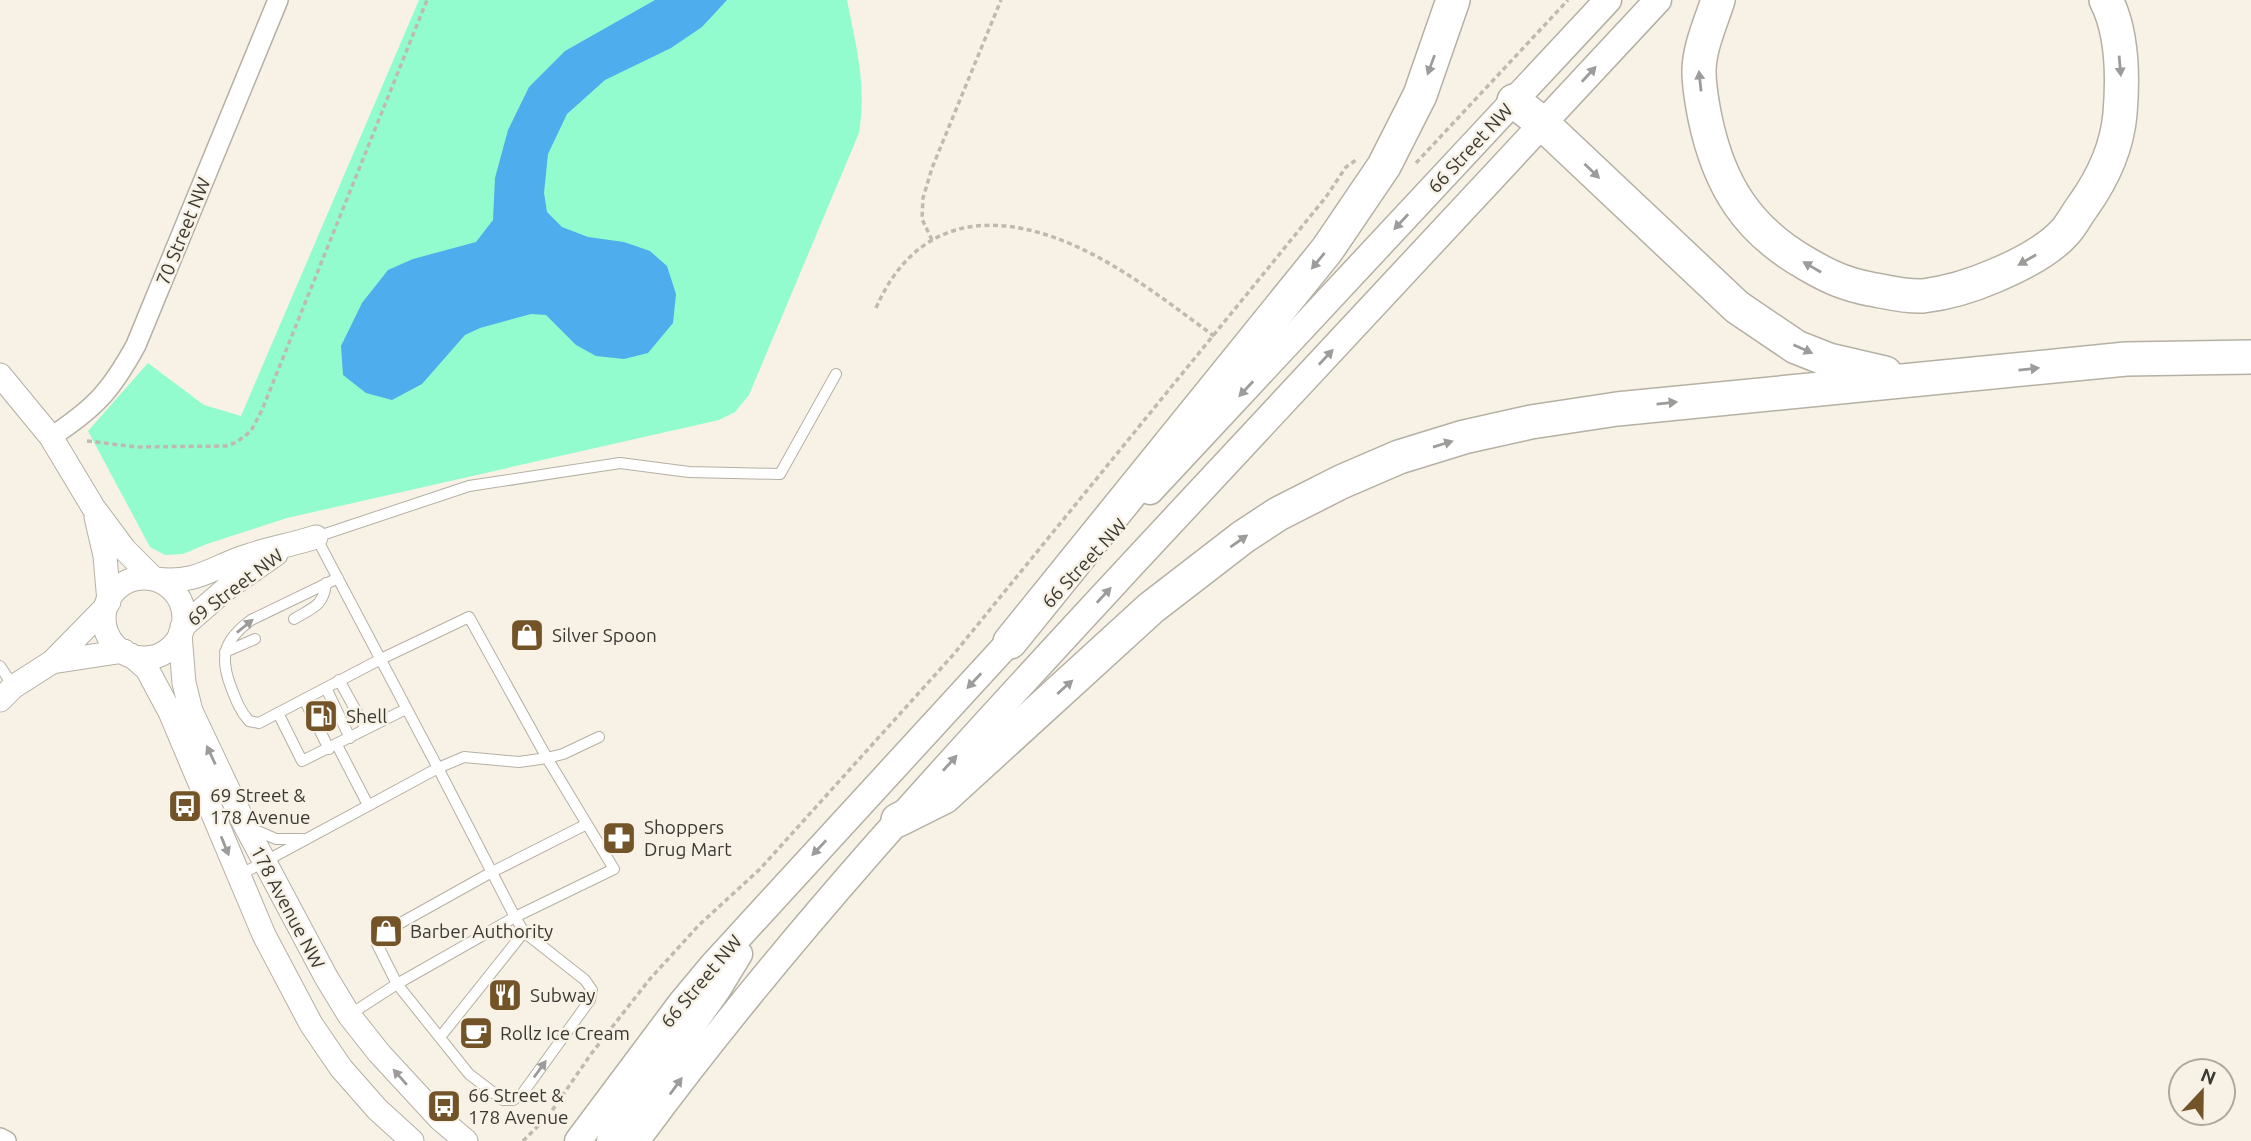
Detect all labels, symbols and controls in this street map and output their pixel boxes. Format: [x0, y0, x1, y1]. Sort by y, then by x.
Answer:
one-way arrow [1425, 54, 1436, 75]
one-way arrow [2115, 55, 2126, 77]
one-way arrow [1581, 65, 1597, 83]
one-way arrow [1695, 70, 1706, 92]
street label: 66 Street NW [1423, 99, 1517, 197]
one-way arrow [1583, 163, 1600, 179]
street label: 70 Street NW [151, 174, 215, 288]
one-way arrow [1393, 213, 1409, 230]
one-way arrow [1311, 252, 1326, 269]
one-way arrow [2017, 253, 2036, 266]
one-way arrow [1802, 261, 1821, 273]
one-way arrow [1793, 343, 1813, 355]
one-way arrow [1317, 349, 1333, 366]
one-way arrow [2018, 364, 2040, 375]
one-way arrow [1238, 380, 1254, 397]
one-way arrow [1656, 398, 1678, 409]
one-way arrow [1433, 438, 1454, 448]
street label: 66 Street NW [1037, 514, 1131, 612]
one-way arrow [1230, 534, 1248, 548]
street label: 69 Street NW [183, 544, 287, 630]
one-way arrow [1095, 587, 1111, 604]
shop icon: Silver Spoon [508, 616, 546, 654]
one-way arrow [236, 618, 254, 633]
place label: Silver Spoon [552, 624, 657, 646]
one-way arrow [966, 672, 982, 689]
one-way arrow [1056, 679, 1074, 695]
fuel station icon: Shell [302, 697, 340, 735]
place label: Shell [346, 705, 387, 727]
one-way arrow [205, 745, 217, 765]
one-way arrow [941, 755, 957, 772]
place label: 69 Street & 178 Avenue [210, 784, 311, 828]
bus stop icon: 69 Street & 178 Avenue [166, 787, 204, 825]
place label: Shoppers Drug Mart [644, 816, 732, 860]
pharmacy icon: Shoppers Drug Mart [600, 819, 638, 857]
one-way arrow [219, 836, 231, 856]
one-way arrow [812, 839, 828, 856]
street label: 178 Avenue NW [246, 842, 330, 972]
shop icon: Barber Authority [367, 912, 405, 950]
place label: Barber Authority [410, 920, 553, 942]
street label: 66 Street NW [656, 930, 746, 1032]
restaurant icon: Subway [486, 976, 524, 1014]
place label: Subway [530, 984, 596, 1006]
cafe icon: Rollz Ice Cream [457, 1014, 495, 1052]
place label: Rollz Ice Cream [500, 1022, 630, 1044]
north arrow [2167, 1057, 2237, 1127]
one-way arrow [533, 1060, 547, 1078]
text: N [2198, 1063, 2219, 1089]
one-way arrow [392, 1068, 408, 1086]
one-way arrow [669, 1077, 683, 1095]
place label: 66 Street & 178 Avenue [468, 1084, 569, 1128]
bus stop icon: 66 Street & 178 Avenue [425, 1087, 463, 1125]

